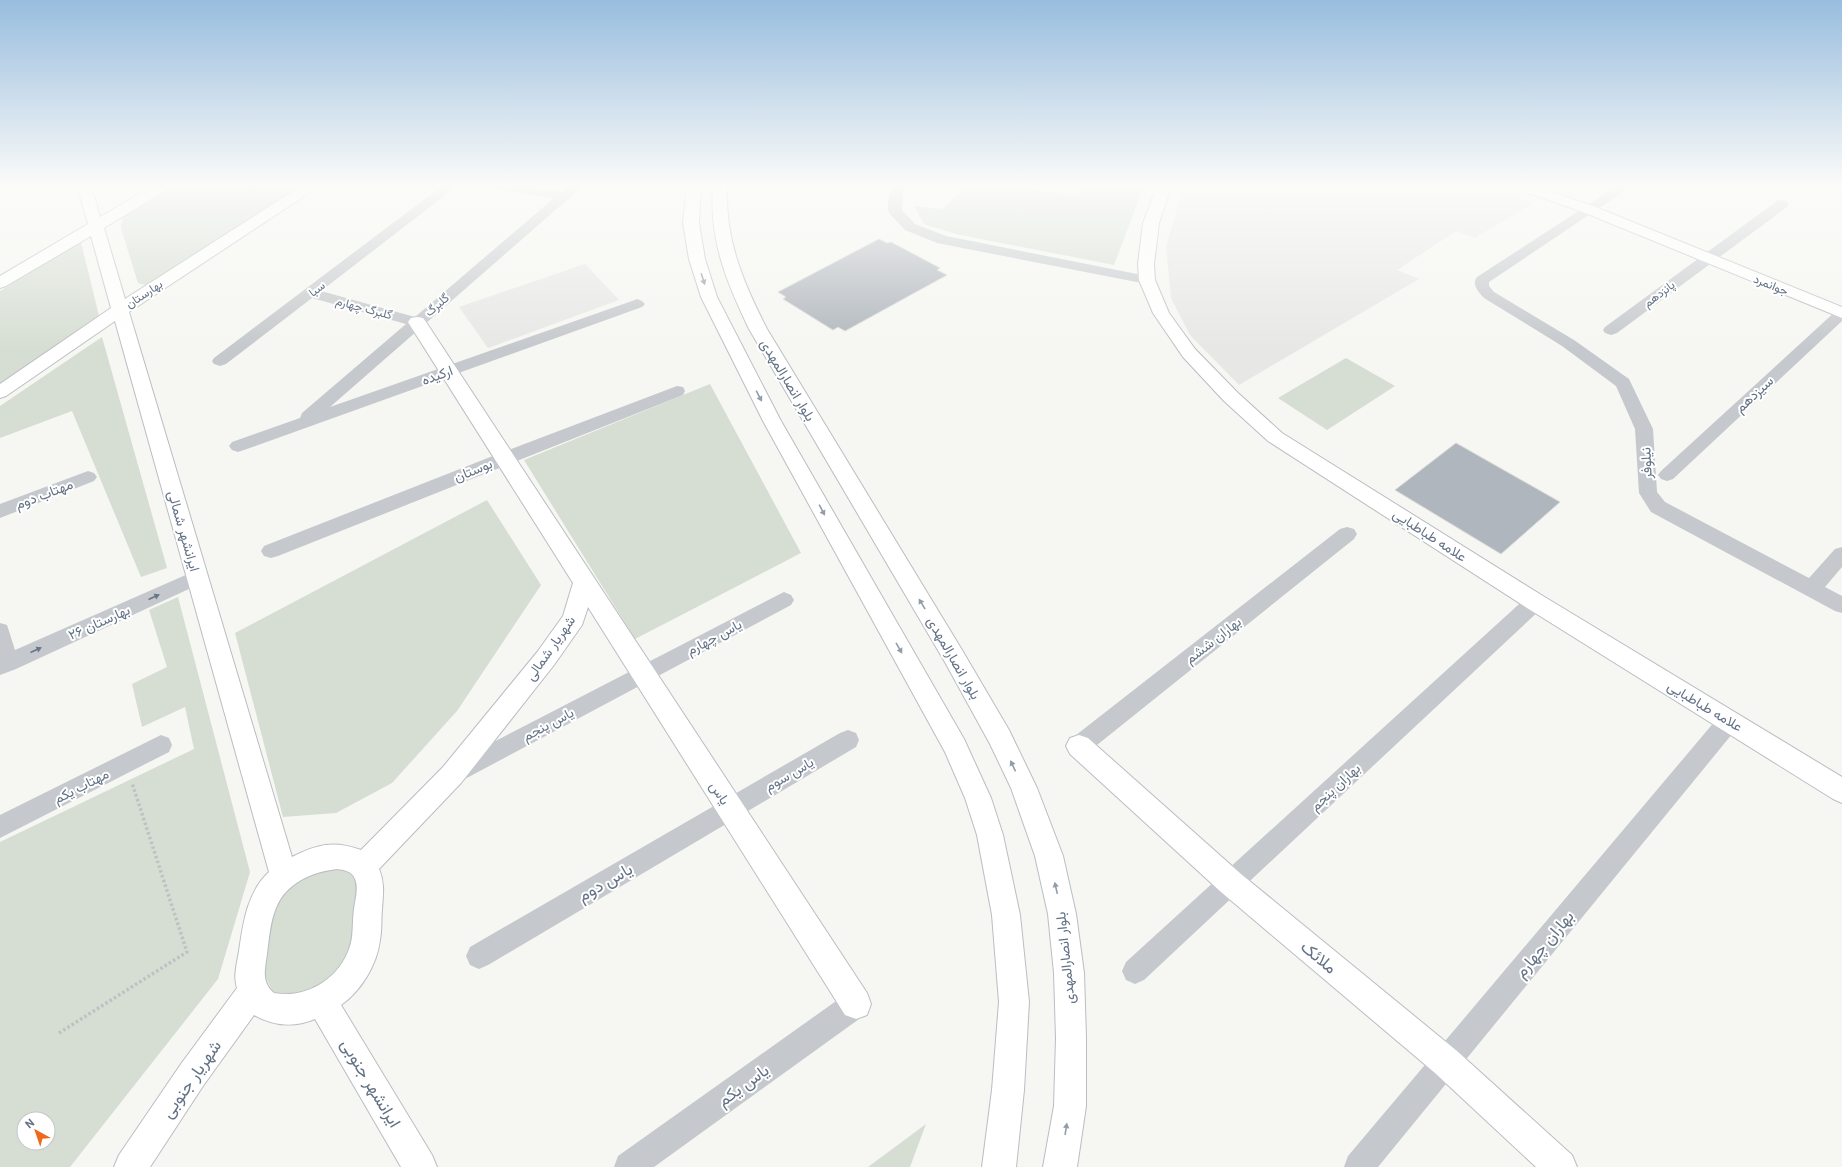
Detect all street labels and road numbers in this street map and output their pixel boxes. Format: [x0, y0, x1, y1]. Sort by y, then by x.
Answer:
street label: جوانمرد [1751, 272, 1790, 299]
street label: بهارستان [123, 277, 166, 312]
street label: سبا [306, 278, 328, 300]
street label: پانزدهم [1641, 278, 1678, 311]
street label: گلبرگ [422, 291, 453, 320]
street label: گلبرگ چهارم [334, 294, 394, 323]
street label: بلوار انصارالمهدی [756, 336, 819, 424]
street label: ارکیده [419, 362, 455, 389]
street label: سیزدهم [1732, 372, 1777, 416]
street label: نیلوفر [1637, 447, 1656, 480]
street label: بوستان [452, 455, 495, 486]
street label: مهتاب دوم [13, 476, 75, 513]
street label: ایرانشهر شمالی [164, 489, 203, 574]
street label: علامه طباطبایی [1390, 505, 1470, 566]
street label: بهارستان ۲۶ [66, 601, 133, 644]
street label: شهریار شمالی [522, 612, 579, 684]
street label: بهاران ششم [1182, 613, 1245, 668]
street label: بلوار انصارالمهدی [923, 614, 984, 703]
street label: یاس چهارم [684, 616, 745, 660]
street label: علامه طباطبایی [1664, 677, 1745, 735]
street label: یاس پنجم [520, 704, 577, 746]
street label: یاس سوم [762, 754, 817, 795]
street label: بهاران پنجم [1307, 760, 1365, 816]
street label: مهتاب یکم [51, 765, 112, 808]
street label: یاس [706, 778, 733, 808]
street label: یاس دوم [574, 858, 636, 906]
street label: بهاران چهارم [1510, 906, 1579, 983]
street label: بلوار انصارالمهدی [1052, 911, 1079, 1005]
street label: ملائک [1297, 936, 1341, 978]
street label: ایرانشهر جنوبی [336, 1035, 405, 1131]
street label: شهریار جنوبی [157, 1036, 226, 1122]
street label: یاس یکم [713, 1060, 773, 1111]

